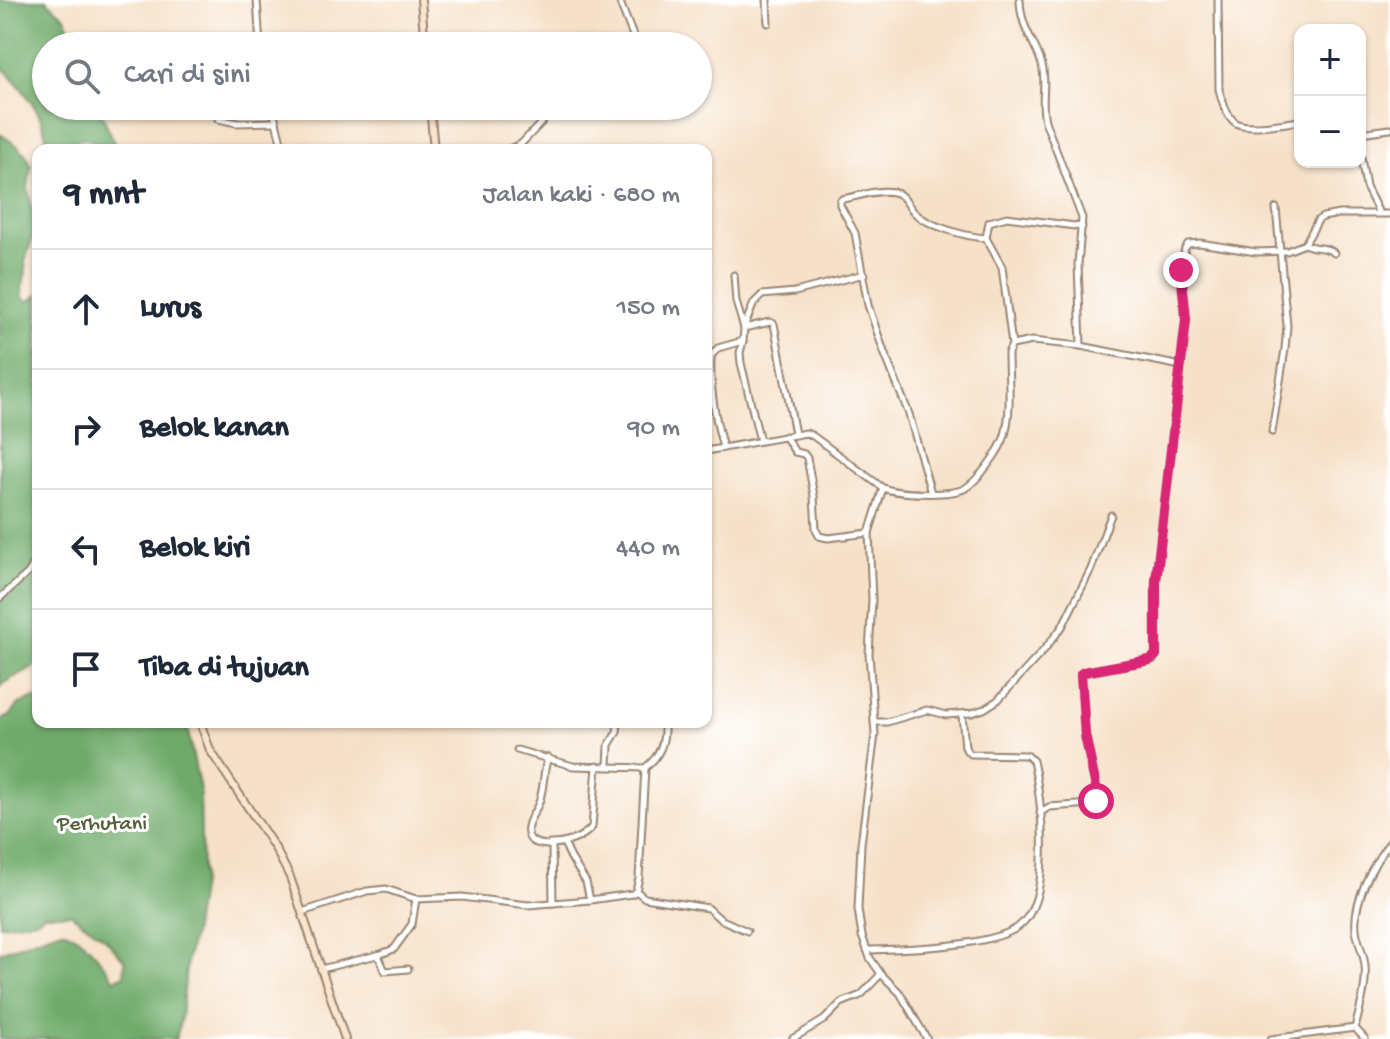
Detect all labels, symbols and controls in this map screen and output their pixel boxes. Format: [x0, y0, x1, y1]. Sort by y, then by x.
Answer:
map controls [1294, 24, 1366, 168]
button: + [1294, 24, 1366, 96]
search box [32, 32, 712, 120]
icon: search [60, 54, 104, 98]
text: Cari di sini [124, 59, 251, 94]
button: − [1294, 96, 1366, 168]
text: 9 mnt [64, 176, 143, 216]
text: Jalan kaki · 680 m [483, 181, 680, 212]
route end [1163, 252, 1199, 288]
icon: ahead [64, 287, 108, 331]
text: Lurus [140, 292, 201, 327]
text: 150 m [616, 294, 680, 325]
icon: right [64, 407, 108, 451]
text: Belok kanan [140, 412, 289, 447]
text: 90 m [628, 414, 680, 445]
icon: left [64, 527, 108, 571]
text: Belok kiri [140, 532, 250, 567]
text: 440 m [616, 534, 680, 565]
icon: arrive [64, 647, 108, 691]
text: Tiba di tujuan [140, 652, 309, 687]
route start [1078, 783, 1114, 819]
park label: Perhutani [56, 812, 147, 838]

